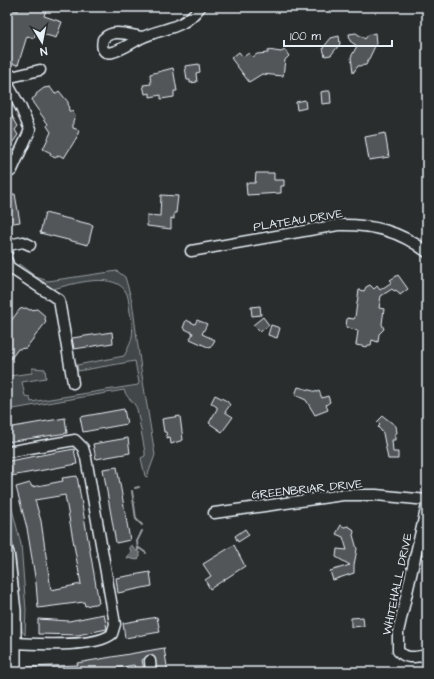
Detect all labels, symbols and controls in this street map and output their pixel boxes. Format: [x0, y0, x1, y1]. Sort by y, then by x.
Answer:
north arrow [22, 22, 62, 62]
scale bar [284, 22, 392, 48]
text: 100 m [290, 28, 321, 45]
text: N [39, 43, 48, 59]
street label: PLATEAU DRIVE [252, 205, 344, 236]
street label: GREENBRIAR DRIVE [251, 475, 363, 504]
street label: WHITEHALL DRIVE [378, 531, 417, 637]

